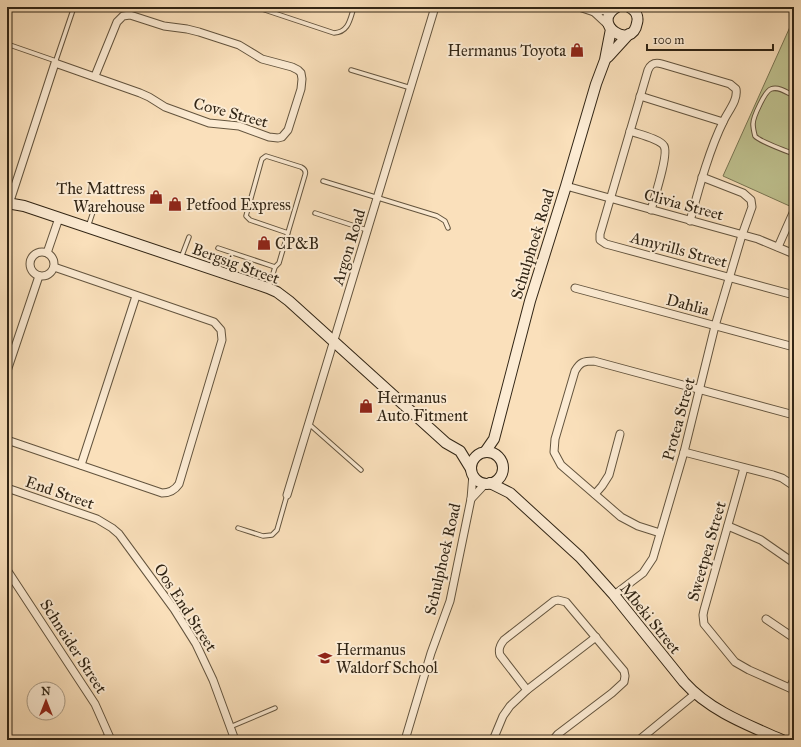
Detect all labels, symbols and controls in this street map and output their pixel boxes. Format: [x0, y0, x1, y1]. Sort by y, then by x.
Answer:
scale bar [647, 26, 773, 52]
text: 100 m [653, 33, 684, 47]
place label: Hermanus Toyota [447, 41, 566, 60]
shop icon: Hermanus Toyota [569, 42, 585, 58]
street label: Cove Street [192, 93, 271, 132]
place label: The Mattress Warehouse [56, 179, 145, 216]
street label: Clivia Street [642, 185, 726, 224]
street label: Schulphoek Road [507, 187, 558, 301]
shop icon: The Mattress Warehouse [148, 189, 164, 205]
place label: Petfood Express [186, 195, 291, 214]
shop icon: Petfood Express [167, 196, 183, 212]
street label: Argon Road [328, 207, 370, 289]
street label: Amyrills Street [627, 227, 730, 272]
place label: CP&B [275, 234, 319, 253]
shop icon: CP&B [256, 235, 272, 251]
street label: Bergsig Street [189, 239, 282, 289]
street label: Dahlia [664, 290, 712, 319]
street label: Protea Street [658, 375, 699, 463]
place label: Hermanus Auto Fitment [376, 388, 469, 425]
shop icon: Hermanus Auto Fitment [358, 398, 374, 414]
street label: End Street [23, 472, 97, 513]
street label: Sweetpea Street [683, 499, 730, 603]
street label: Schulphoek Road [420, 501, 465, 617]
street label: Oos End Street [150, 560, 221, 655]
street label: Mbeki Street [616, 579, 685, 658]
street label: Schneider Street [36, 596, 111, 697]
place label: Hermanus Waldorf School [336, 640, 439, 677]
school or university icon: Hermanus Waldorf School [317, 650, 333, 666]
north arrow [26, 681, 66, 721]
text: N [41, 685, 51, 698]

